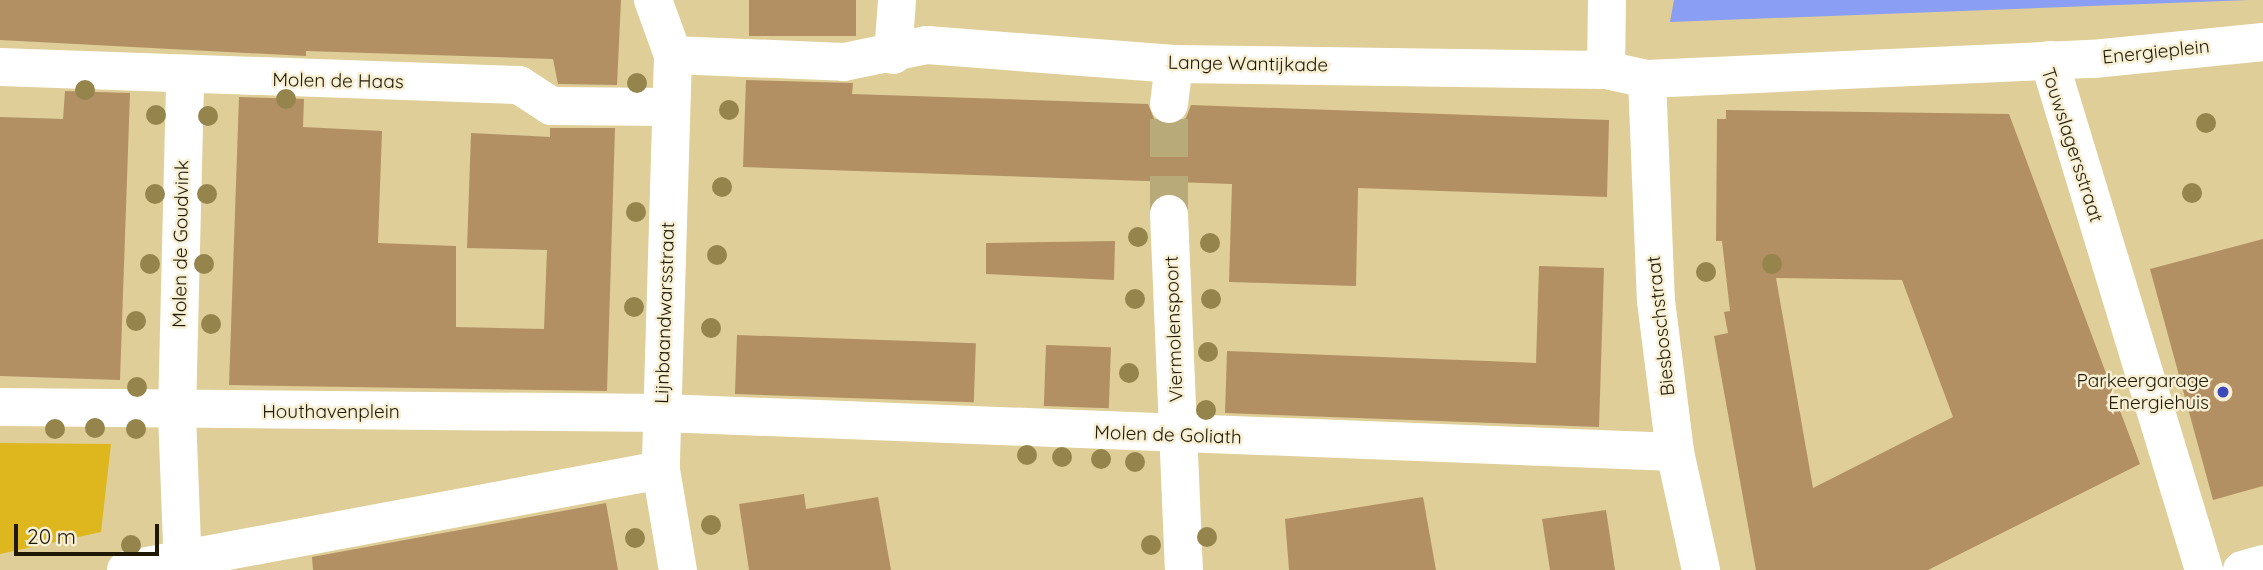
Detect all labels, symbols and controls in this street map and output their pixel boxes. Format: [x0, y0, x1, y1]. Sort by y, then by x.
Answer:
street label: Energieplein [2101, 35, 2211, 69]
street label: Lange Wantijkade [1168, 51, 1328, 77]
street label: Touwslagersstraat [2036, 65, 2108, 225]
street label: Molen de Haas [272, 68, 404, 94]
street label: Molen de Goudvink [168, 160, 194, 328]
street label: Lijnbaandwarsstraat [650, 222, 680, 404]
street label: Viermolenspoort [1160, 255, 1188, 403]
street label: Biesboschstraat [1642, 255, 1680, 397]
place label: Parkeergarage Energiehuis [2077, 370, 2209, 414]
marker: Parkeergarage Energiehuis [2215, 384, 2231, 400]
street label: Houthavenplein [262, 401, 400, 423]
street label: Molen de Goliath [1094, 421, 1242, 449]
scale bar [18, 510, 163, 554]
text: 20 m [27, 523, 76, 549]

